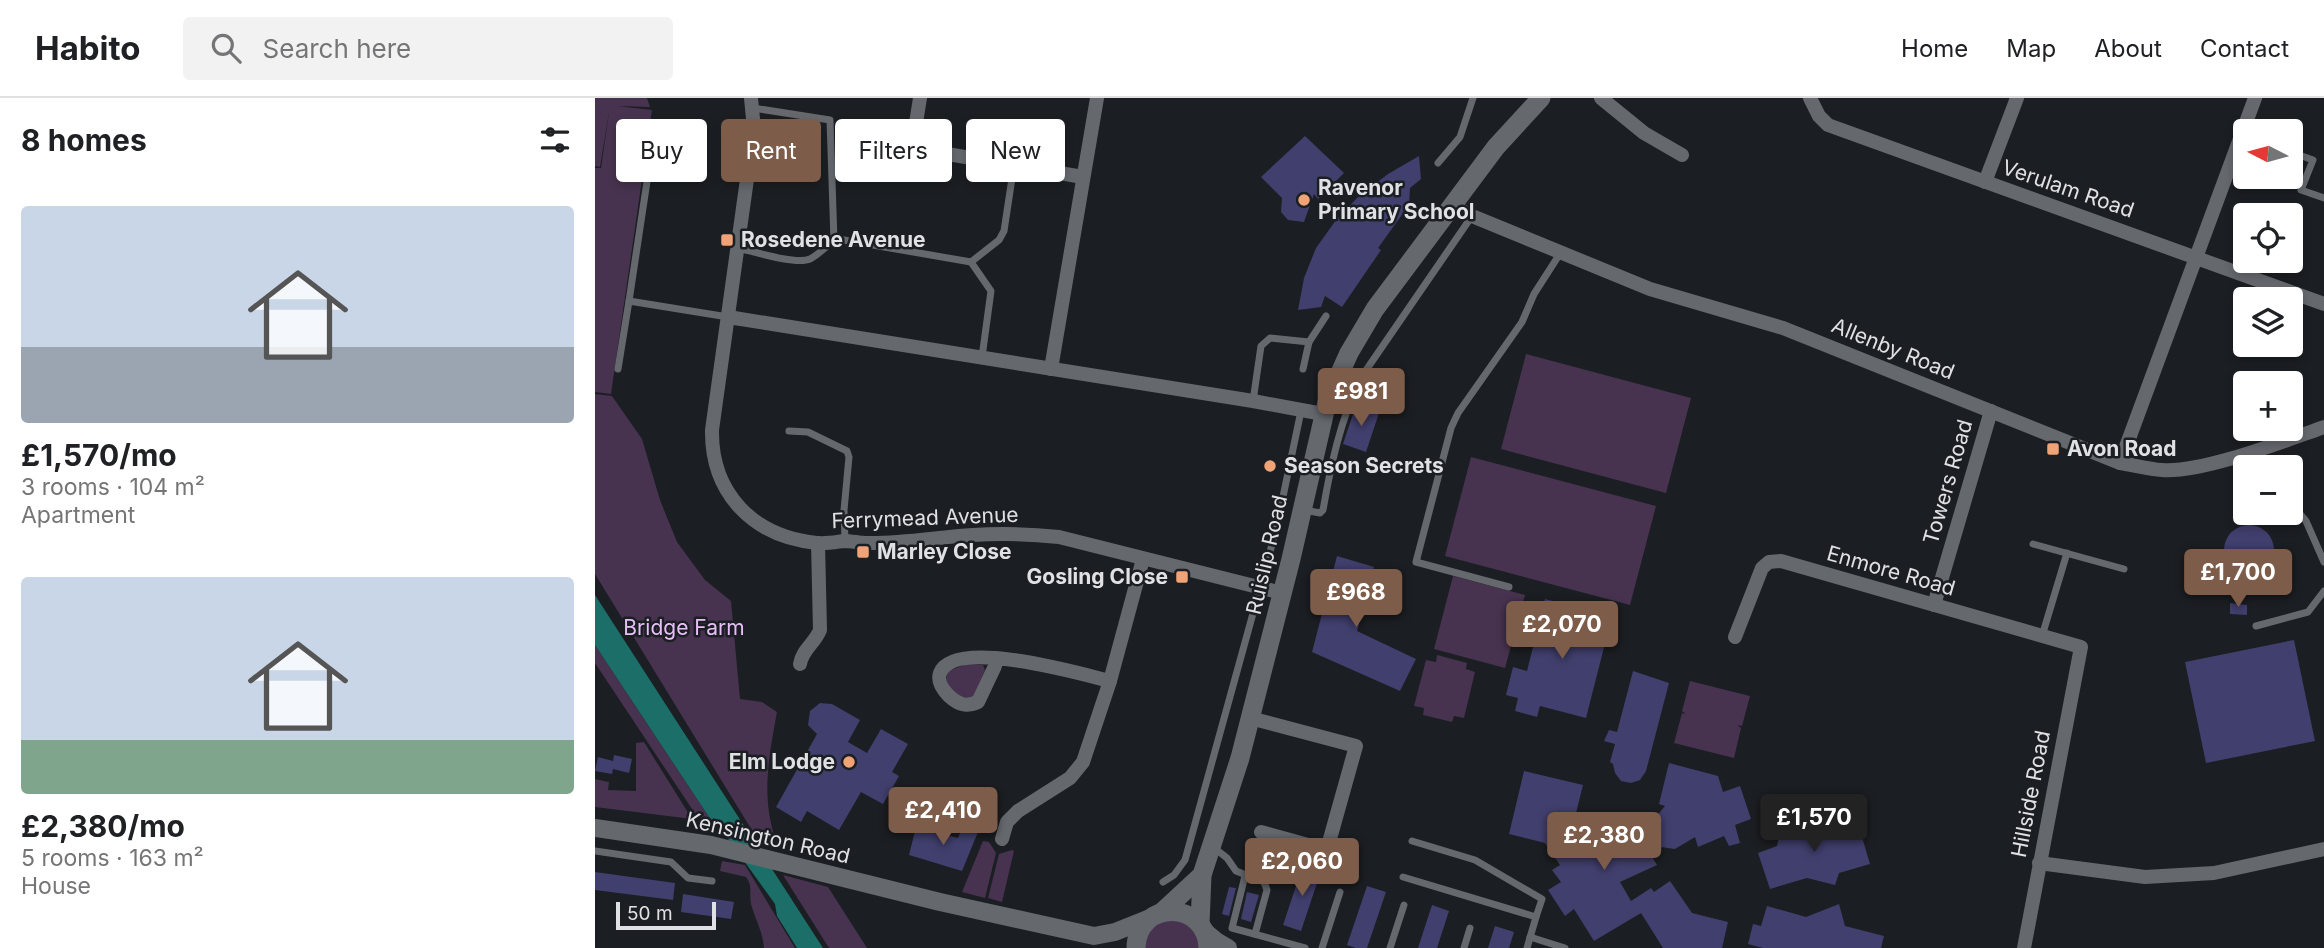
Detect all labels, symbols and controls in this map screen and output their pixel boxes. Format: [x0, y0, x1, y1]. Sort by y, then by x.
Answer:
search box [183, 17, 673, 80]
text: Habito [35, 28, 141, 68]
icon: search [207, 29, 245, 67]
text: Search here [263, 33, 411, 64]
text: Home [1901, 34, 1968, 63]
text: Map [2006, 34, 2056, 63]
text: About [2094, 34, 2162, 63]
text: Contact [2200, 34, 2289, 63]
chip: Buy [616, 119, 707, 182]
chip: Rent [721, 119, 821, 182]
chip: Filters [835, 119, 952, 182]
chip: New [966, 119, 1065, 182]
north arrow [2233, 119, 2303, 189]
map controls [2233, 119, 2303, 525]
icon: filters [536, 121, 574, 159]
text: 8 homes [21, 122, 147, 158]
street label: Verulam Road [1999, 154, 2137, 223]
place label: Ravenor Primary School [1318, 175, 1475, 224]
marker: Ravenor Primary School [1296, 192, 1312, 208]
button: locate [2233, 203, 2303, 273]
place label: Rosedene Avenue [741, 227, 926, 252]
marker: Rosedene Avenue [719, 232, 735, 248]
icon: home [235, 252, 361, 378]
button: layers [2233, 287, 2303, 357]
street label: Allenby Road [1828, 313, 1958, 384]
pin: £981 [1320, 368, 1402, 428]
button: + [2233, 371, 2303, 441]
text: £981 [1334, 377, 1388, 405]
street label: Towers Road [1918, 417, 1977, 547]
place label: Avon Road [2067, 436, 2176, 461]
text: £1,570/mo [21, 437, 177, 473]
marker: Avon Road [2045, 441, 2061, 457]
place label: Season Secrets [1284, 453, 1444, 478]
button: − [2233, 455, 2303, 525]
marker: Season Secrets [1262, 458, 1278, 474]
text: 3 rooms · 104 m² [21, 473, 205, 501]
street label: Ruislip Road [1241, 493, 1292, 617]
text: Apartment [21, 501, 135, 529]
street label: Ferrymead Avenue [831, 502, 1019, 533]
place label: Marley Close [877, 539, 1011, 564]
street label: Enmore Road [1824, 540, 1958, 601]
marker: Marley Close [855, 544, 871, 560]
pin: £1,700 [2181, 550, 2295, 609]
text: £1,700 [2200, 558, 2276, 586]
place label: Gosling Close [1027, 564, 1168, 589]
marker: Gosling Close [1174, 569, 1190, 585]
pin: £968 [1315, 570, 1397, 629]
text: £968 [1326, 578, 1386, 606]
pin: £2,070 [1505, 602, 1619, 661]
text: £2,070 [1522, 610, 1602, 638]
park label: Bridge Farm [623, 615, 745, 640]
icon: home [235, 623, 361, 749]
street label: Hillside Road [2006, 728, 2055, 859]
place label: Elm Lodge [729, 749, 835, 774]
marker: Elm Lodge [841, 754, 857, 770]
pin: £2,410 [886, 788, 1000, 847]
pin: £1,570 [1757, 794, 1871, 854]
text: £2,410 [905, 796, 981, 824]
text: £1,570 [1776, 803, 1852, 831]
street label: Kensington Road [684, 806, 853, 869]
text: £2,380/mo [21, 808, 185, 844]
pin: £2,380 [1547, 812, 1661, 872]
text: £2,380 [1563, 821, 1645, 849]
pin: £2,060 [1245, 838, 1359, 898]
text: 5 rooms · 163 m² [21, 844, 204, 872]
text: £2,060 [1261, 847, 1343, 875]
text: House [21, 872, 91, 900]
scale bar [616, 899, 716, 931]
text: 50 m [627, 902, 673, 925]

